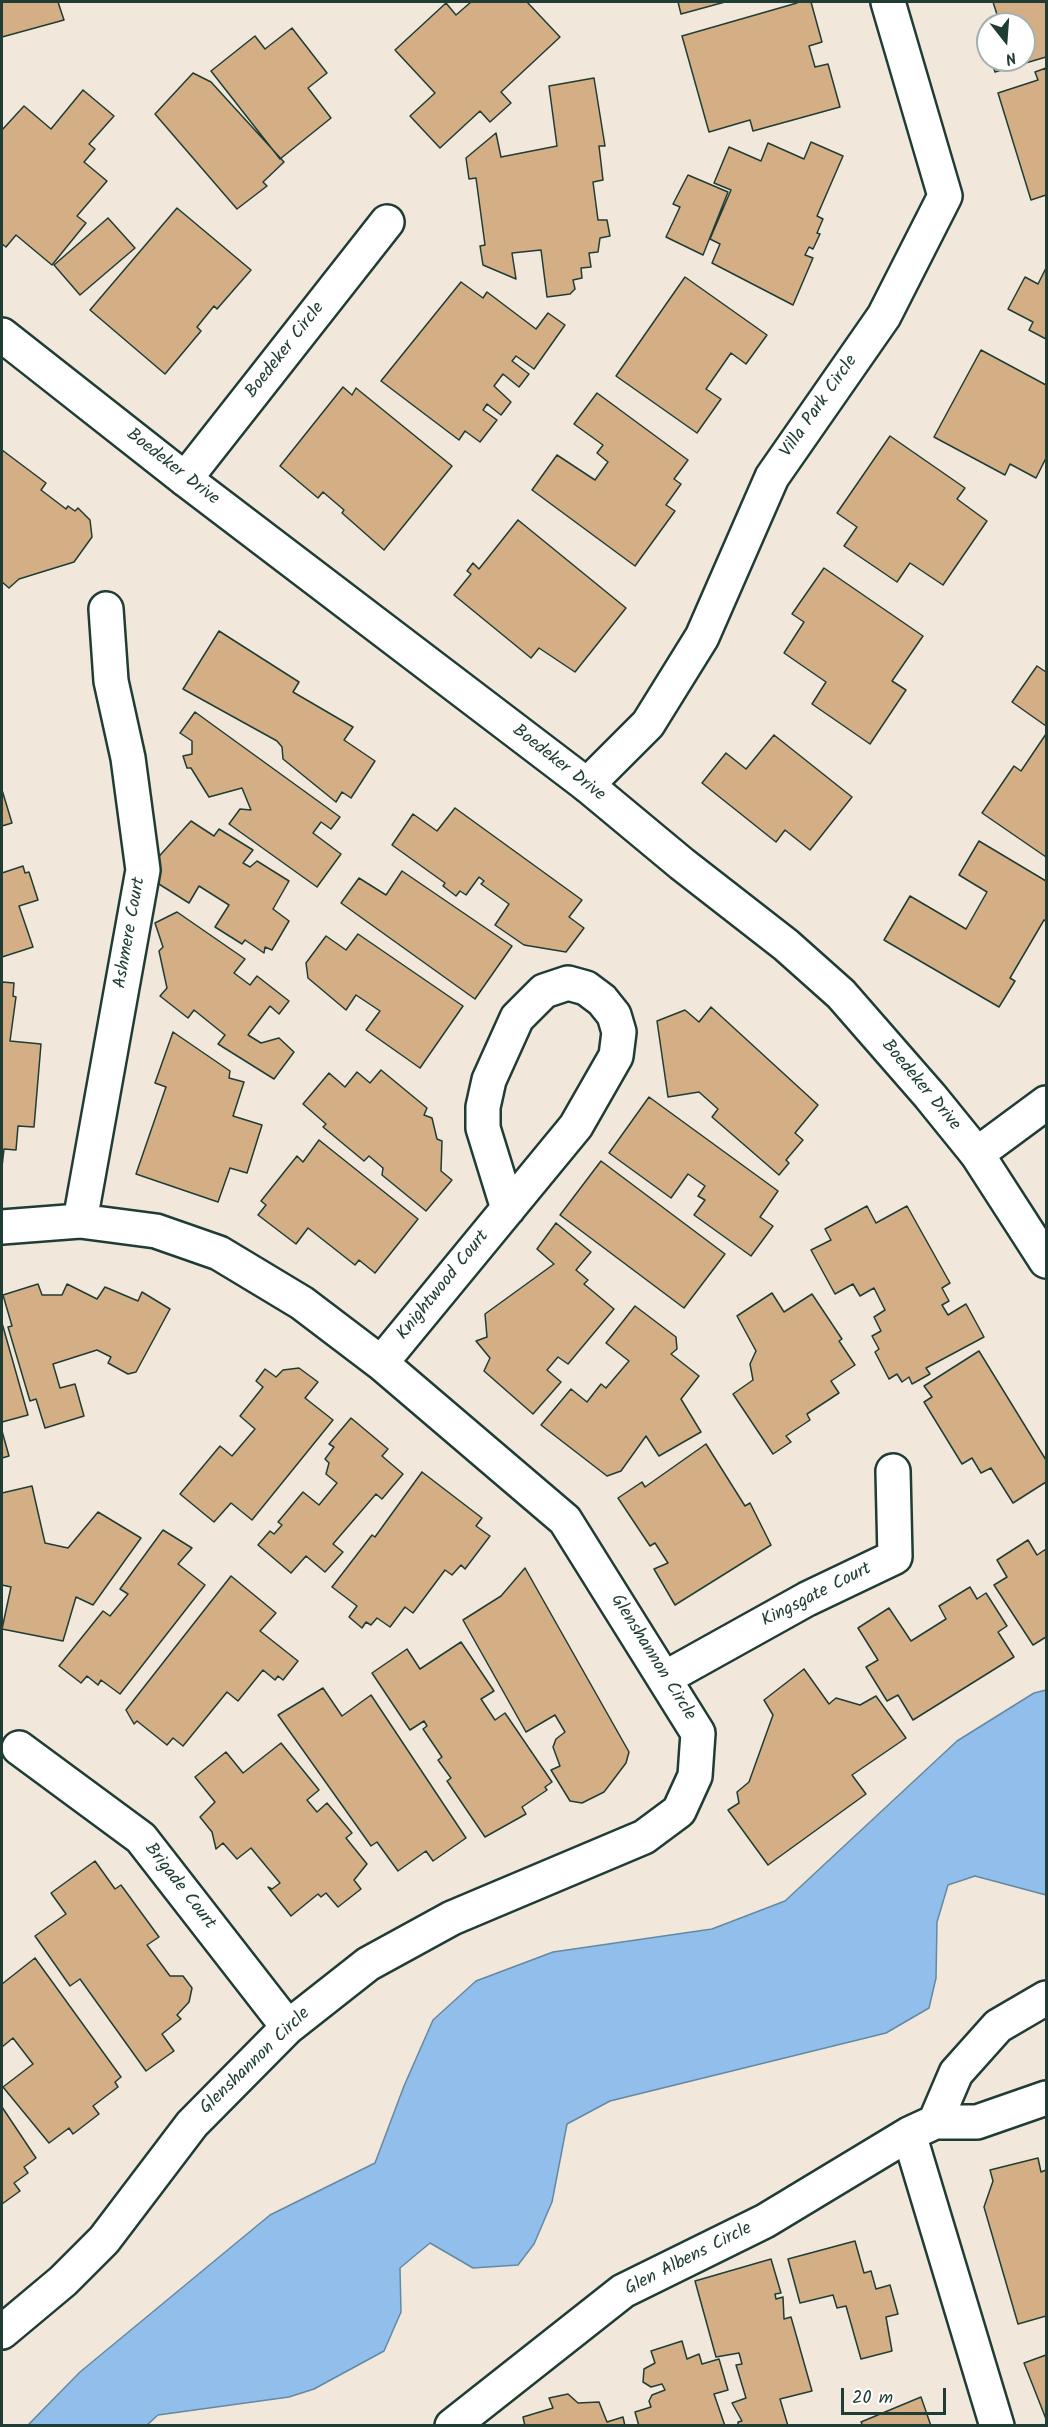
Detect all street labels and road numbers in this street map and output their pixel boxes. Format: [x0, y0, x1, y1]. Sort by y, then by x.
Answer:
street label: Boedeker Circle [242, 299, 330, 403]
street label: Villa Park Circle [777, 352, 863, 462]
street label: Boedeker Drive [121, 425, 223, 511]
street label: Boedeker Drive [507, 721, 609, 807]
street label: Ashmere Court [111, 876, 151, 990]
street label: Boedeker Drive [876, 1036, 964, 1136]
street label: Knightwood Court [393, 1227, 495, 1345]
street label: Kingsgate Court [758, 1559, 876, 1633]
street label: Glenshannon Circle [605, 1591, 699, 1725]
street label: Brigade Court [139, 1840, 219, 1934]
street label: Glenshannon Circle [197, 2004, 315, 2120]
street label: Glen Albens Circle [622, 2219, 756, 2301]

